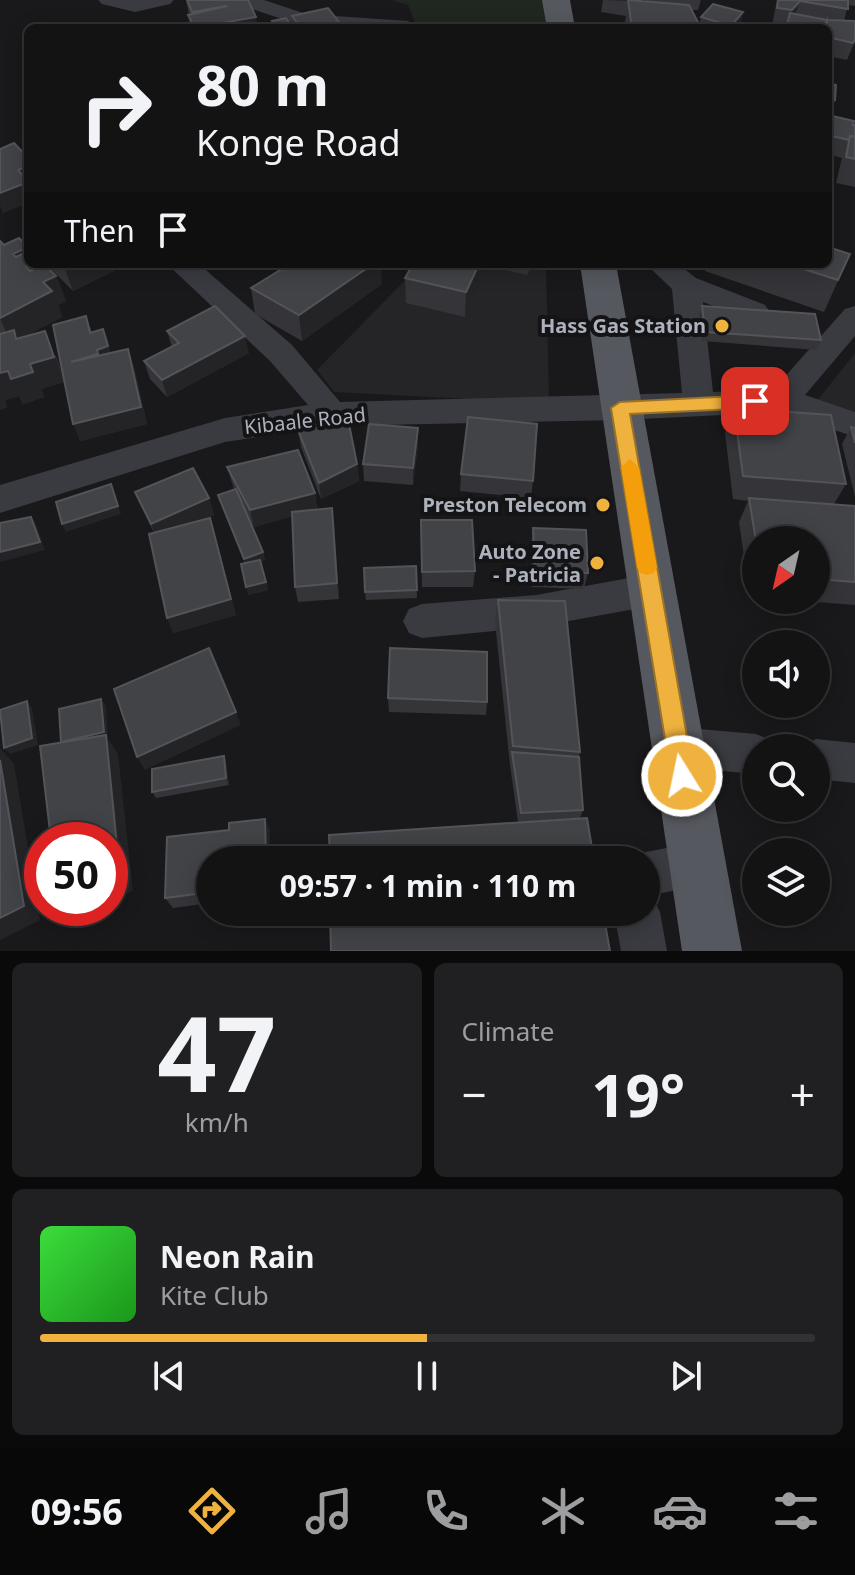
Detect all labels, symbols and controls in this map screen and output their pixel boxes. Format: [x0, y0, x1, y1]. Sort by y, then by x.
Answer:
text: 80 m [196, 46, 329, 122]
icon: right [64, 56, 168, 160]
text: Konge Road [196, 118, 401, 167]
icon: arrive [151, 208, 195, 252]
text: Then [64, 210, 135, 251]
place label: Hass Gas Station [540, 312, 706, 339]
marker: Hass Gas Station [713, 317, 731, 335]
pin [721, 367, 789, 435]
icon: arrive [733, 379, 777, 423]
street label: Kibaale Road [243, 401, 367, 440]
place label: Preston Telecom [422, 491, 587, 518]
marker: Preston Telecom [594, 496, 612, 514]
north arrow [742, 526, 830, 614]
map controls [742, 526, 830, 926]
place label: Auto Zone - Patricia [479, 538, 581, 588]
marker: Auto Zone - Patricia [588, 554, 606, 572]
button: sound [742, 630, 830, 718]
position arrow [640, 734, 724, 818]
button: search [742, 734, 830, 822]
speed limit sign: 50 [24, 822, 128, 926]
button: layers [742, 838, 830, 926]
text: 09:57 · 1 min · 110 m [280, 865, 576, 906]
text: 47 [157, 981, 276, 1122]
text: Climate [462, 1013, 554, 1049]
text: 19° [591, 1053, 685, 1135]
text: − [462, 1064, 487, 1124]
text: + [790, 1064, 815, 1124]
text: km/h [185, 1104, 249, 1140]
text: Neon Rain [160, 1236, 314, 1277]
text: Kite Club [160, 1277, 269, 1313]
icon: previous [147, 1354, 191, 1398]
icon: pause [405, 1354, 449, 1398]
icon: next [664, 1354, 708, 1398]
icon: directions [184, 1483, 240, 1539]
icon: music [301, 1483, 357, 1539]
icon: phone [418, 1483, 474, 1539]
icon: climate [535, 1483, 591, 1539]
icon: car [652, 1483, 708, 1539]
icon: filters [768, 1483, 824, 1539]
text: 09:56 [30, 1487, 123, 1536]

